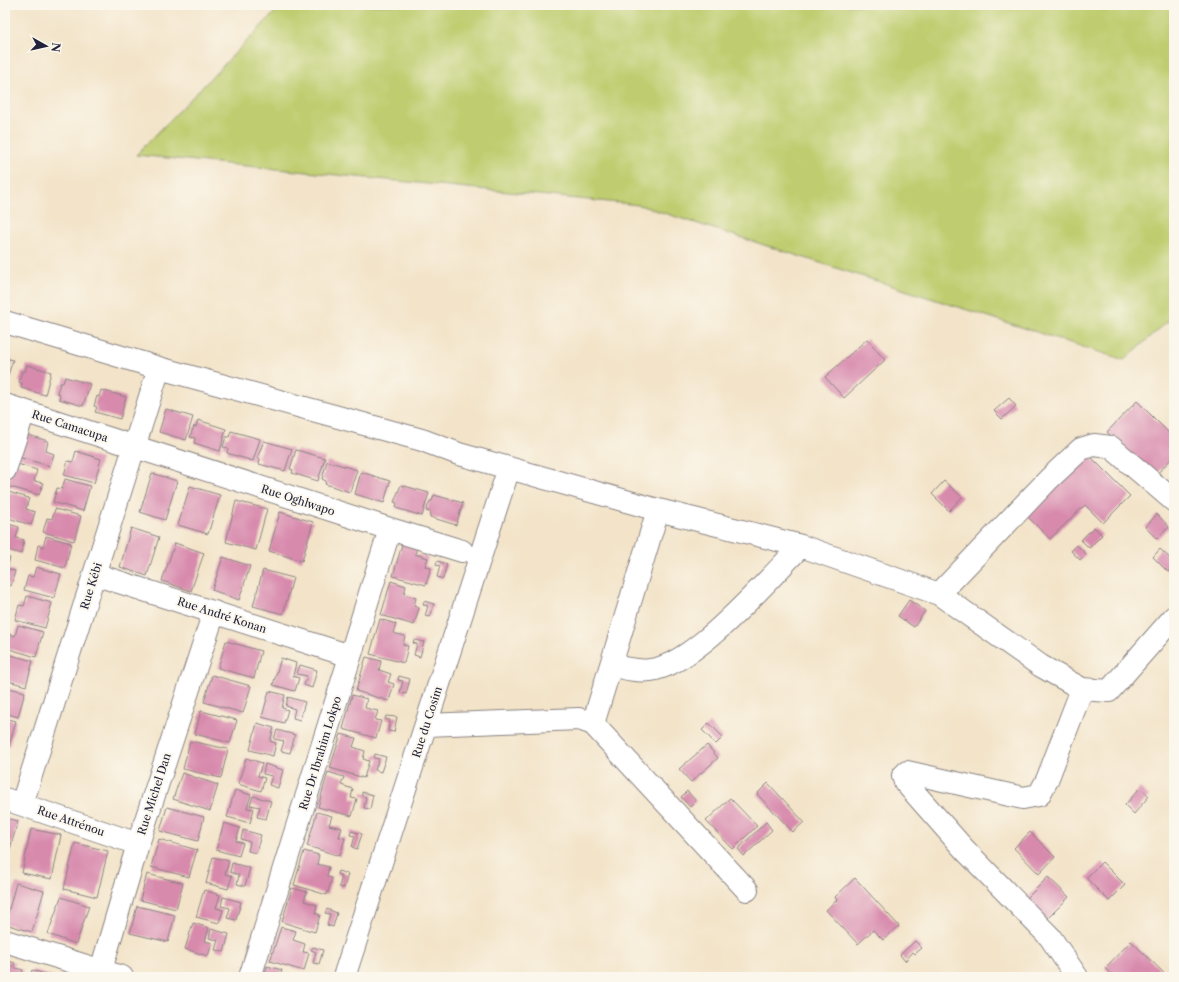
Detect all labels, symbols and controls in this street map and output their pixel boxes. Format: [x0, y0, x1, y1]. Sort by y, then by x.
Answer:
north arrow [26, 26, 66, 66]
text: N [48, 42, 63, 54]
street label: Rue Camacupa [30, 407, 110, 445]
street label: Rue Oghlwapo [259, 481, 337, 519]
street label: Rue Kébi [77, 560, 105, 611]
street label: Rue André Konan [175, 594, 269, 636]
street label: Rue du Cosim [409, 684, 445, 759]
street label: Rue Dr Ibrahim Lokpo [296, 694, 344, 812]
street label: Rue Michel Dan [134, 751, 174, 837]
street label: Rue Attrénou [35, 803, 107, 839]

